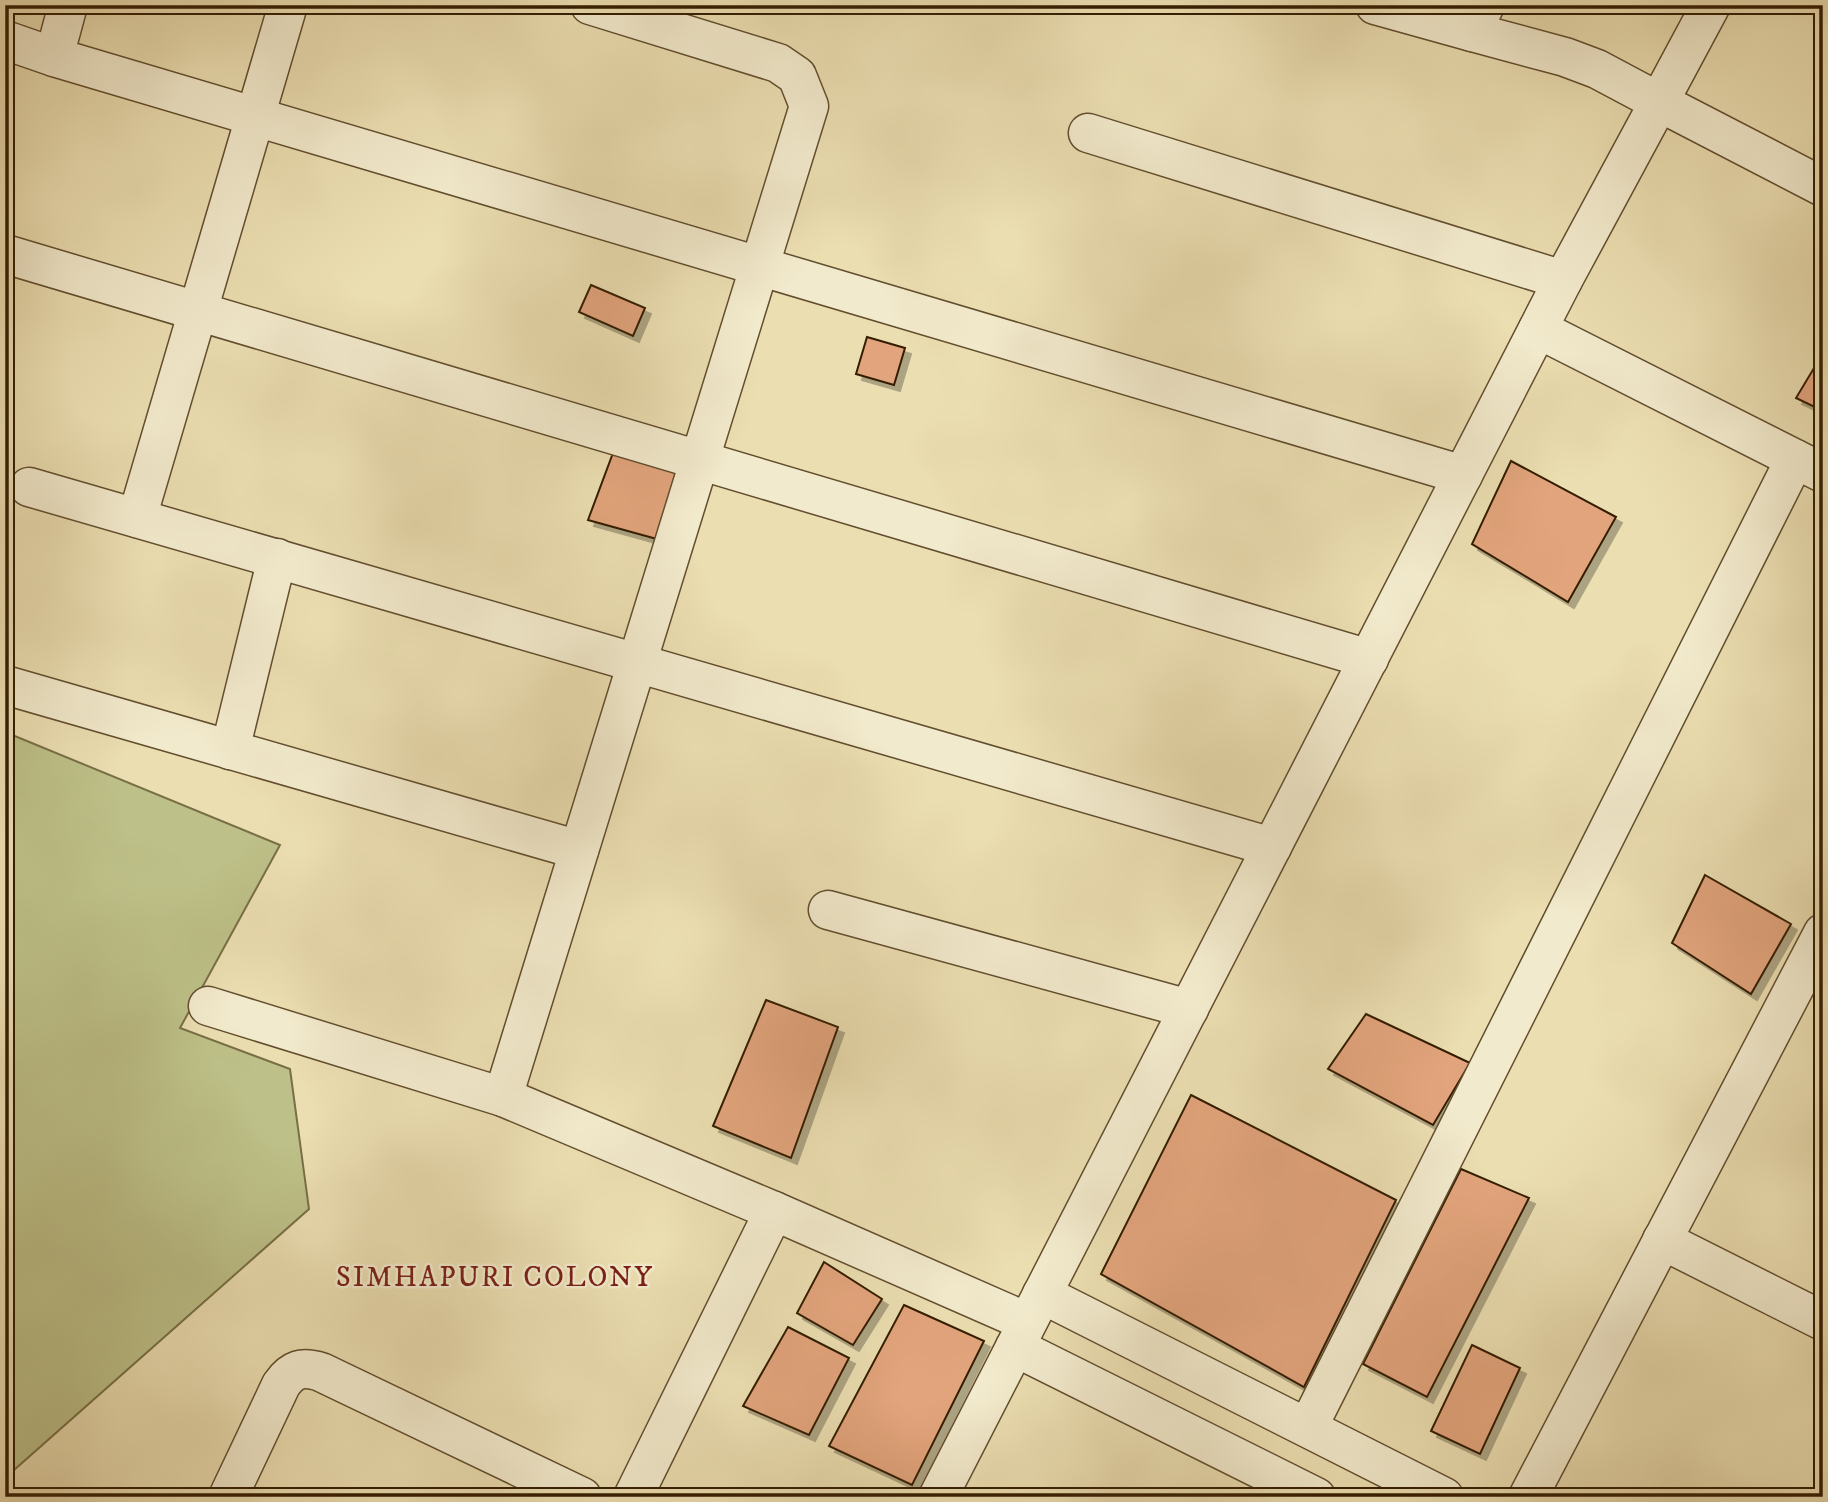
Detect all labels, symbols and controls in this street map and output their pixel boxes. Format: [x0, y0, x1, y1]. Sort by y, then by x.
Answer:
district label: SIMHAPURI COLONY [336, 1260, 654, 1295]

